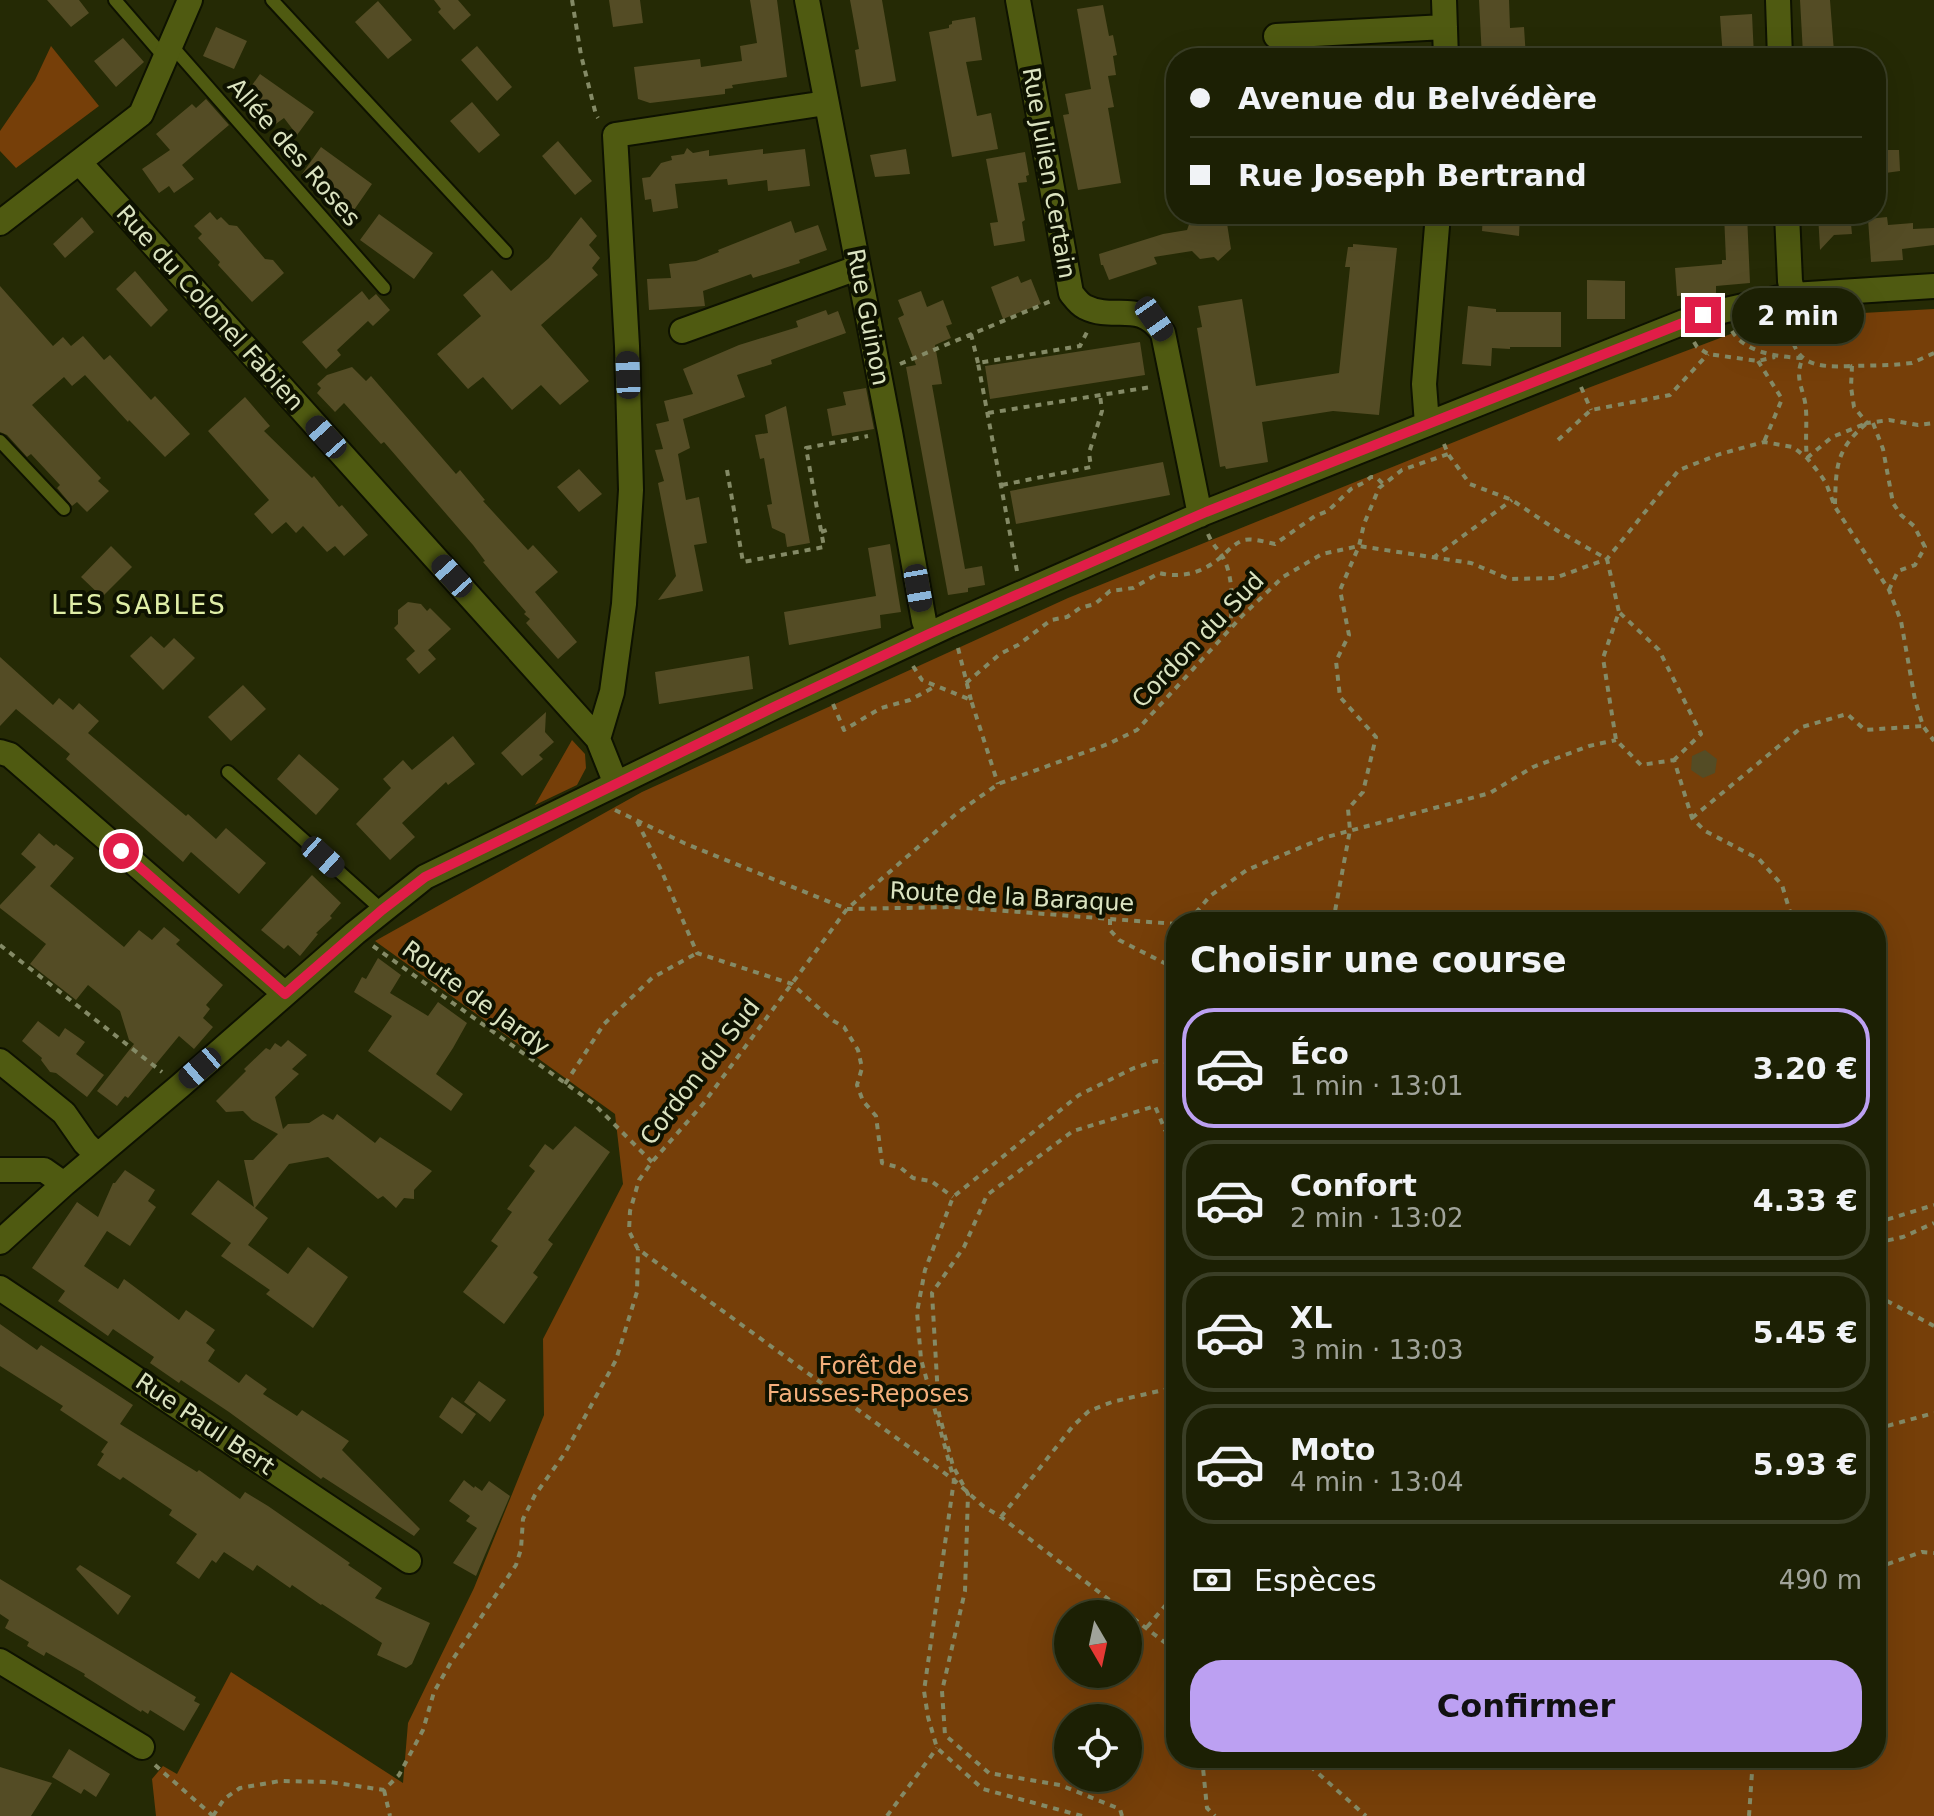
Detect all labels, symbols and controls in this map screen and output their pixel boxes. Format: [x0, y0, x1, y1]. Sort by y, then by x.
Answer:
street label: Rue Julien Certain [1017, 65, 1081, 281]
street label: Allée des Roses [222, 72, 366, 232]
text: Avenue du Belvédère [1238, 81, 1597, 116]
text: Rue Joseph Bertrand [1238, 158, 1587, 193]
street label: Rue du Colonel Fabien [110, 200, 310, 416]
street label: Rue Guinon [841, 246, 895, 388]
callout: 2 min [1731, 287, 1863, 343]
car [1130, 292, 1178, 346]
route end [1685, 297, 1721, 333]
text: 2 min [1757, 301, 1839, 331]
car [615, 351, 641, 399]
car [301, 411, 351, 463]
car [427, 550, 477, 602]
car [902, 562, 934, 614]
street label: Cordon du Sud [1126, 566, 1270, 714]
district label: LES SABLES [51, 590, 227, 620]
car [297, 832, 349, 882]
route start [103, 833, 139, 869]
street label: Route de la Baraque [889, 877, 1135, 917]
street label: Route de Jardy [397, 935, 555, 1061]
text: Choisir une course [1190, 939, 1567, 980]
street label: Cordon du Sud [634, 993, 766, 1151]
icon: car [1194, 1032, 1266, 1104]
text: Éco [1290, 1036, 1349, 1071]
car [174, 1043, 226, 1093]
text: 3.20 € [1753, 1051, 1858, 1086]
text: 1 min · 13:01 [1290, 1071, 1464, 1101]
icon: car [1194, 1164, 1266, 1236]
text: Confort [1290, 1168, 1417, 1203]
text: 4.33 € [1753, 1183, 1858, 1218]
text: 2 min · 13:02 [1290, 1203, 1464, 1233]
icon: car [1194, 1296, 1266, 1368]
text: XL [1290, 1300, 1332, 1335]
text: 5.45 € [1753, 1315, 1858, 1350]
text: 3 min · 13:03 [1290, 1335, 1464, 1365]
park label: Forêt de Fausses-Reposes [767, 1352, 969, 1408]
street label: Rue Paul Bert [130, 1367, 280, 1481]
icon: car [1194, 1428, 1266, 1500]
text: Moto [1290, 1432, 1375, 1467]
text: 5.93 € [1753, 1447, 1858, 1482]
text: 4 min · 13:04 [1290, 1467, 1464, 1497]
icon: cash [1190, 1558, 1234, 1602]
text: Espèces [1254, 1563, 1377, 1598]
text: 490 m [1779, 1565, 1862, 1595]
north arrow [1054, 1600, 1142, 1688]
map controls [1054, 1600, 1142, 1792]
button: Confirmer [1190, 1660, 1862, 1752]
button: locate [1054, 1704, 1142, 1792]

